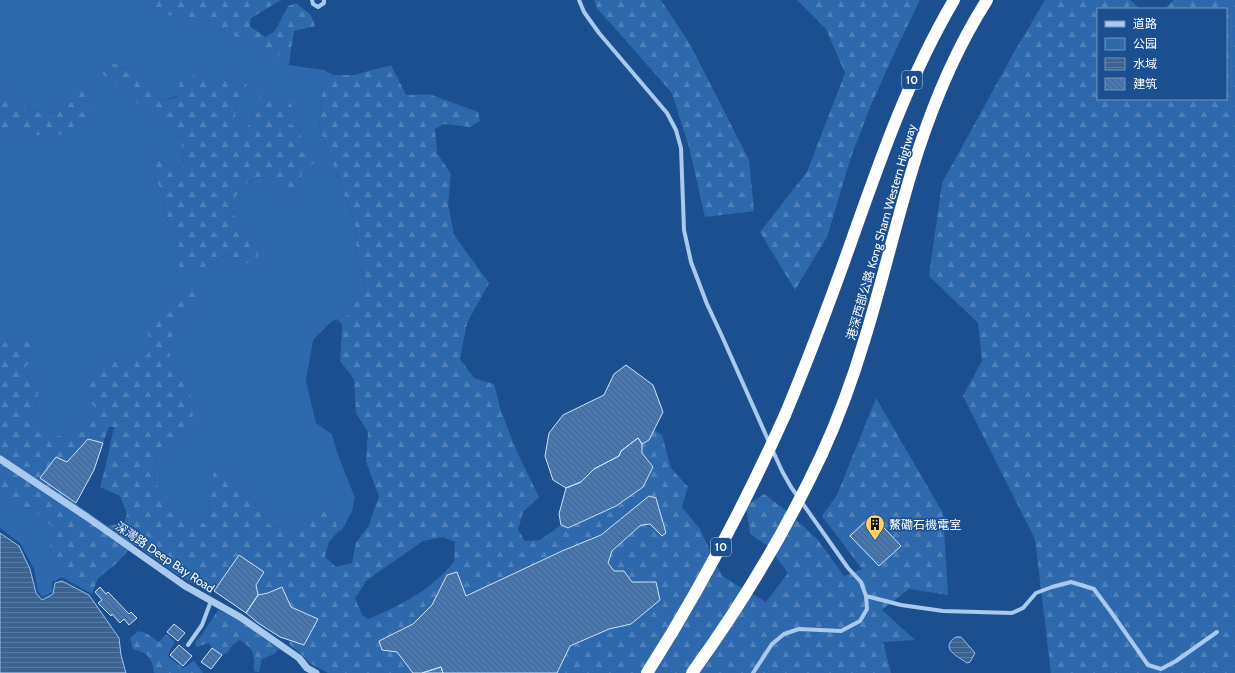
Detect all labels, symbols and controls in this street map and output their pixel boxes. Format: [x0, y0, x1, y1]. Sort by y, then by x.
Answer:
legend [1097, 8, 1227, 100]
text: 道路 [1133, 16, 1157, 31]
text: 公园 [1133, 36, 1157, 51]
text: 水域 [1133, 56, 1157, 71]
road number: 10 [902, 71, 922, 89]
text: 建筑 [1133, 76, 1157, 91]
street label: 港深西部公路 Kong Sham Western Highway [843, 122, 919, 342]
building icon: 鰲磡石機電室 [864, 513, 886, 541]
place label: 鰲磡石機電室 [889, 517, 961, 532]
street label: 深灣路 Deep Bay Road [113, 518, 217, 596]
road number: 10 [711, 538, 731, 556]

